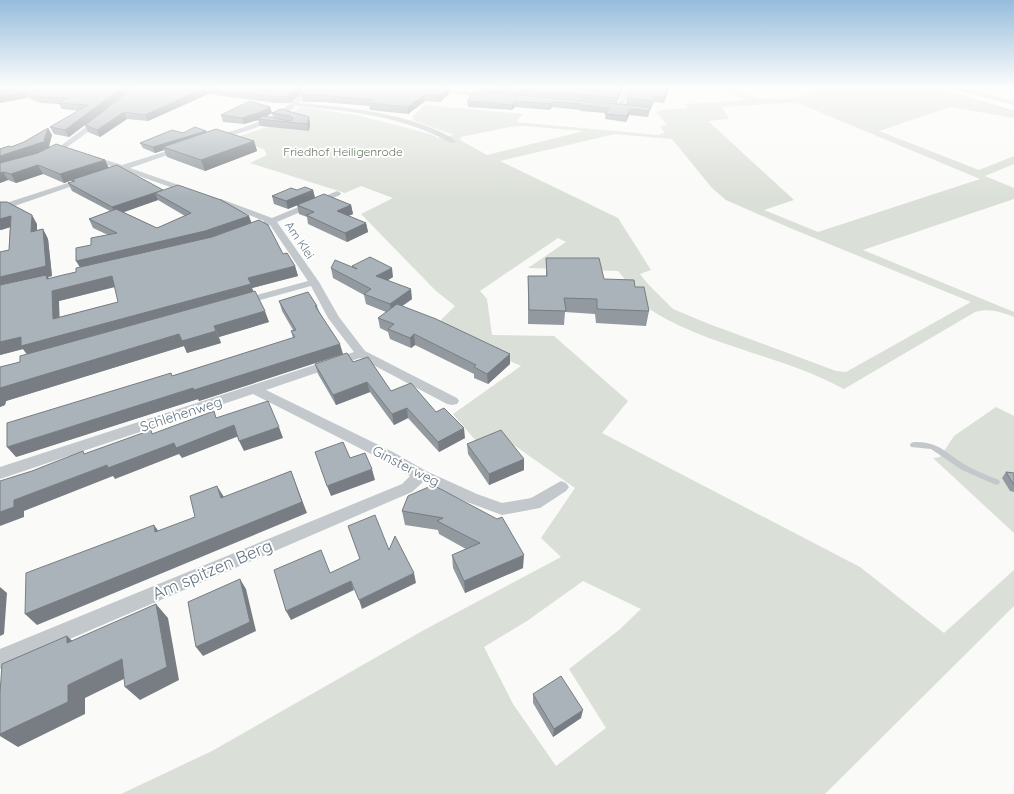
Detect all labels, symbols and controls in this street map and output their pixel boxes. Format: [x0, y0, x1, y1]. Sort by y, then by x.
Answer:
park label: Friedhof Heiligenrode [283, 144, 403, 159]
street label: Am Klei [282, 218, 318, 262]
street label: Schlehenweg [138, 392, 224, 436]
street label: Ginsterweg [369, 441, 443, 491]
street label: Am spitzen Berg [149, 534, 275, 604]

